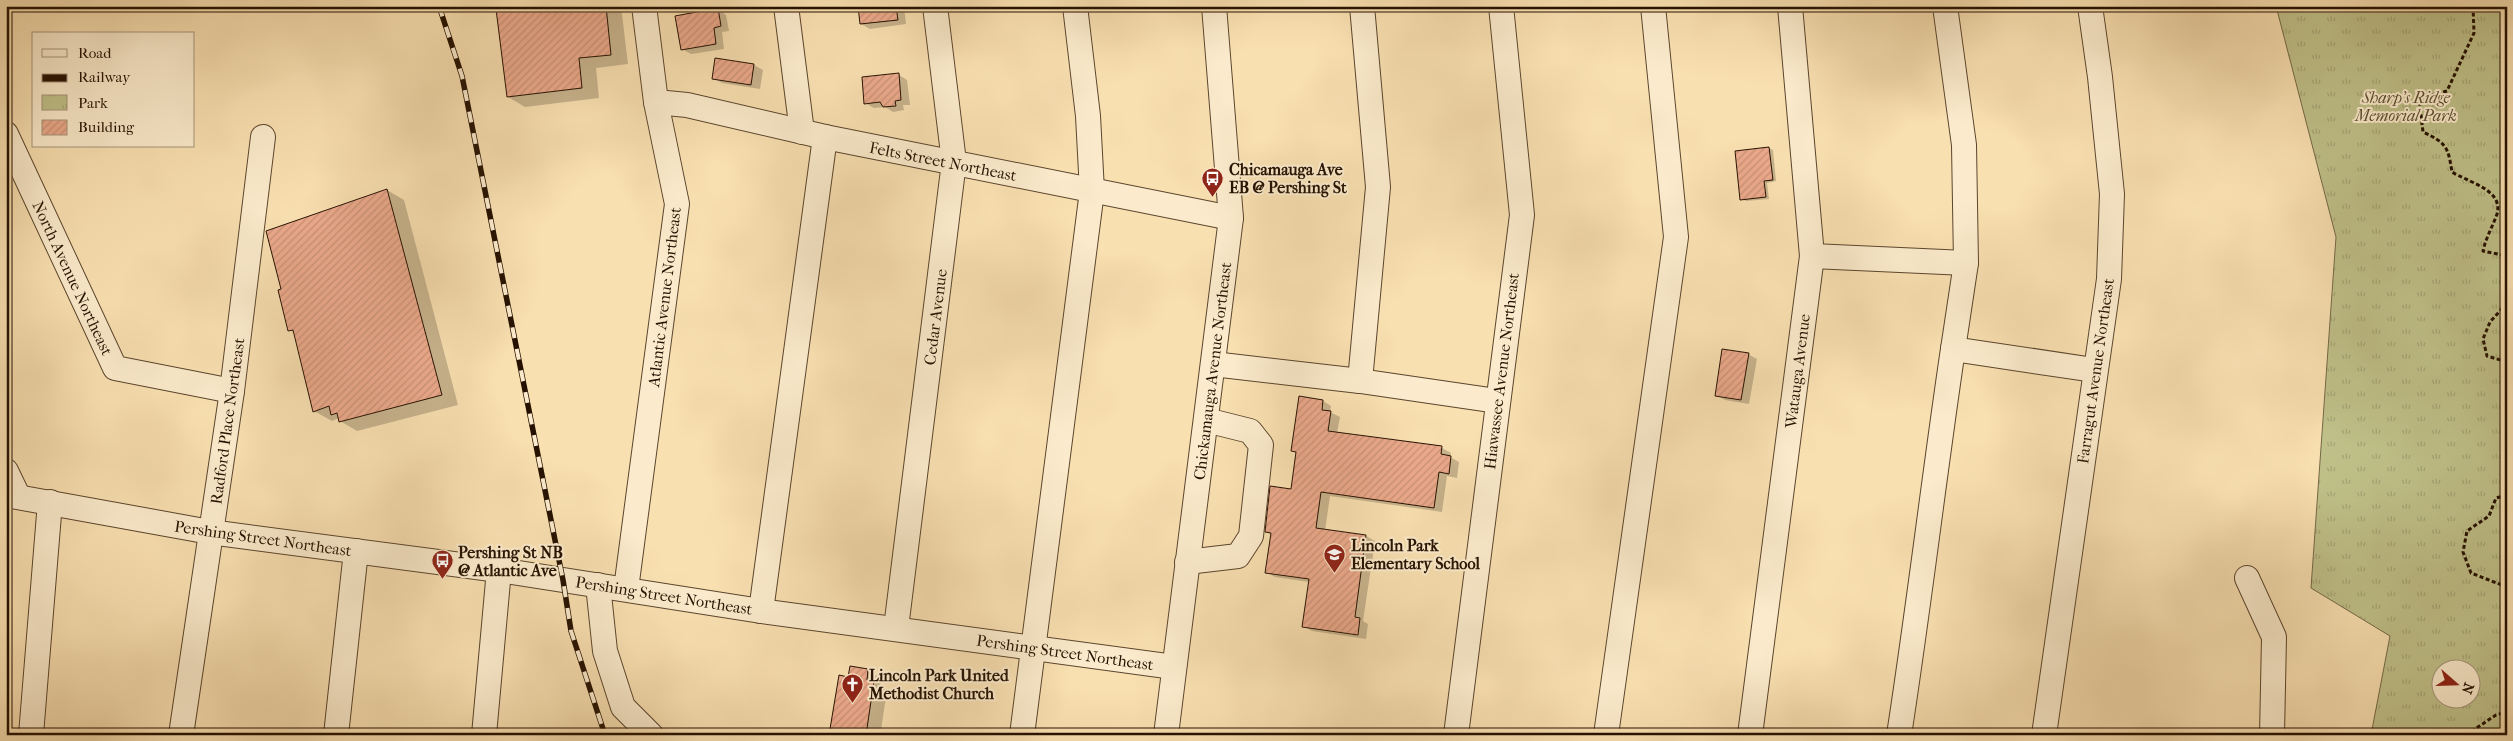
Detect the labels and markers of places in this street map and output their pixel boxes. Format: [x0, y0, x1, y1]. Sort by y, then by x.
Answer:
place label: Chicamauga Ave EB @ Pershing St [1229, 160, 1347, 198]
bus stop icon: Chicamauga Ave EB @ Pershing St [1201, 166, 1225, 197]
place label: Lincoln Park Elementary School [1351, 536, 1480, 574]
school or university icon: Lincoln Park Elementary School [1323, 542, 1347, 573]
place label: Pershing St NB @ Atlantic Ave [458, 543, 563, 580]
bus stop icon: Pershing St NB @ Atlantic Ave [430, 549, 454, 580]
place label: Lincoln Park United Methodist Church [868, 666, 1010, 703]
church icon: Lincoln Park United Methodist Church [841, 672, 865, 703]

